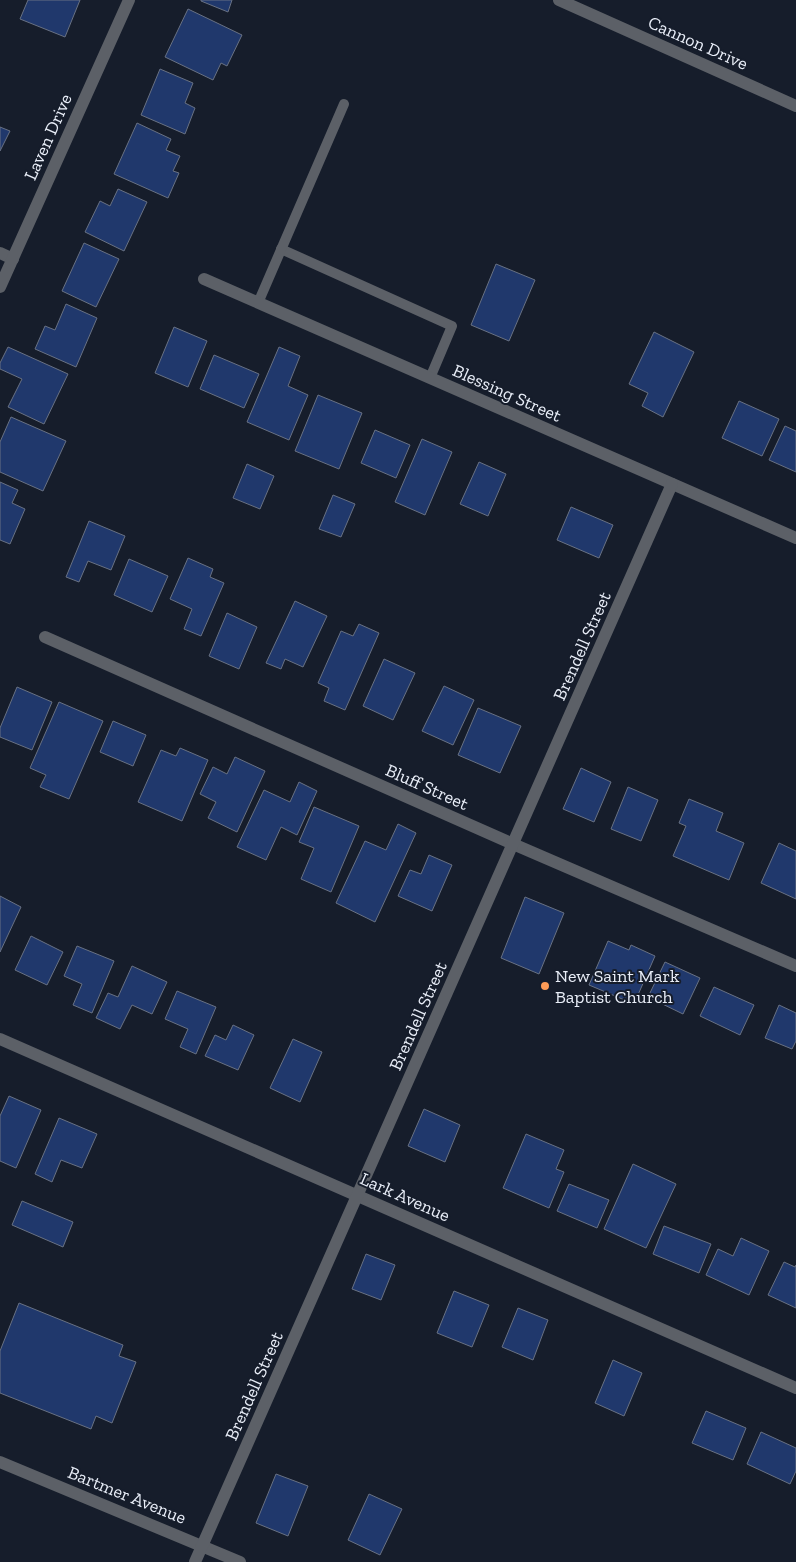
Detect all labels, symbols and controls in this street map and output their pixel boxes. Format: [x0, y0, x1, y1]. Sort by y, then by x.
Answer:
street label: Cannon Drive [645, 11, 751, 75]
street label: Laven Drive [19, 90, 77, 184]
street label: Blessing Street [449, 359, 565, 427]
street label: Brendell Street [548, 588, 616, 704]
street label: Bluff Street [382, 759, 472, 815]
street label: Brendell Street [384, 958, 452, 1074]
place label: New Saint Mark Baptist Church [555, 965, 680, 1008]
marker: New Saint Mark Baptist Church [539, 980, 551, 992]
street label: Lark Avenue [357, 1167, 453, 1227]
street label: Brendell Street [220, 1328, 288, 1444]
street label: Bartmer Avenue [65, 1461, 189, 1529]

